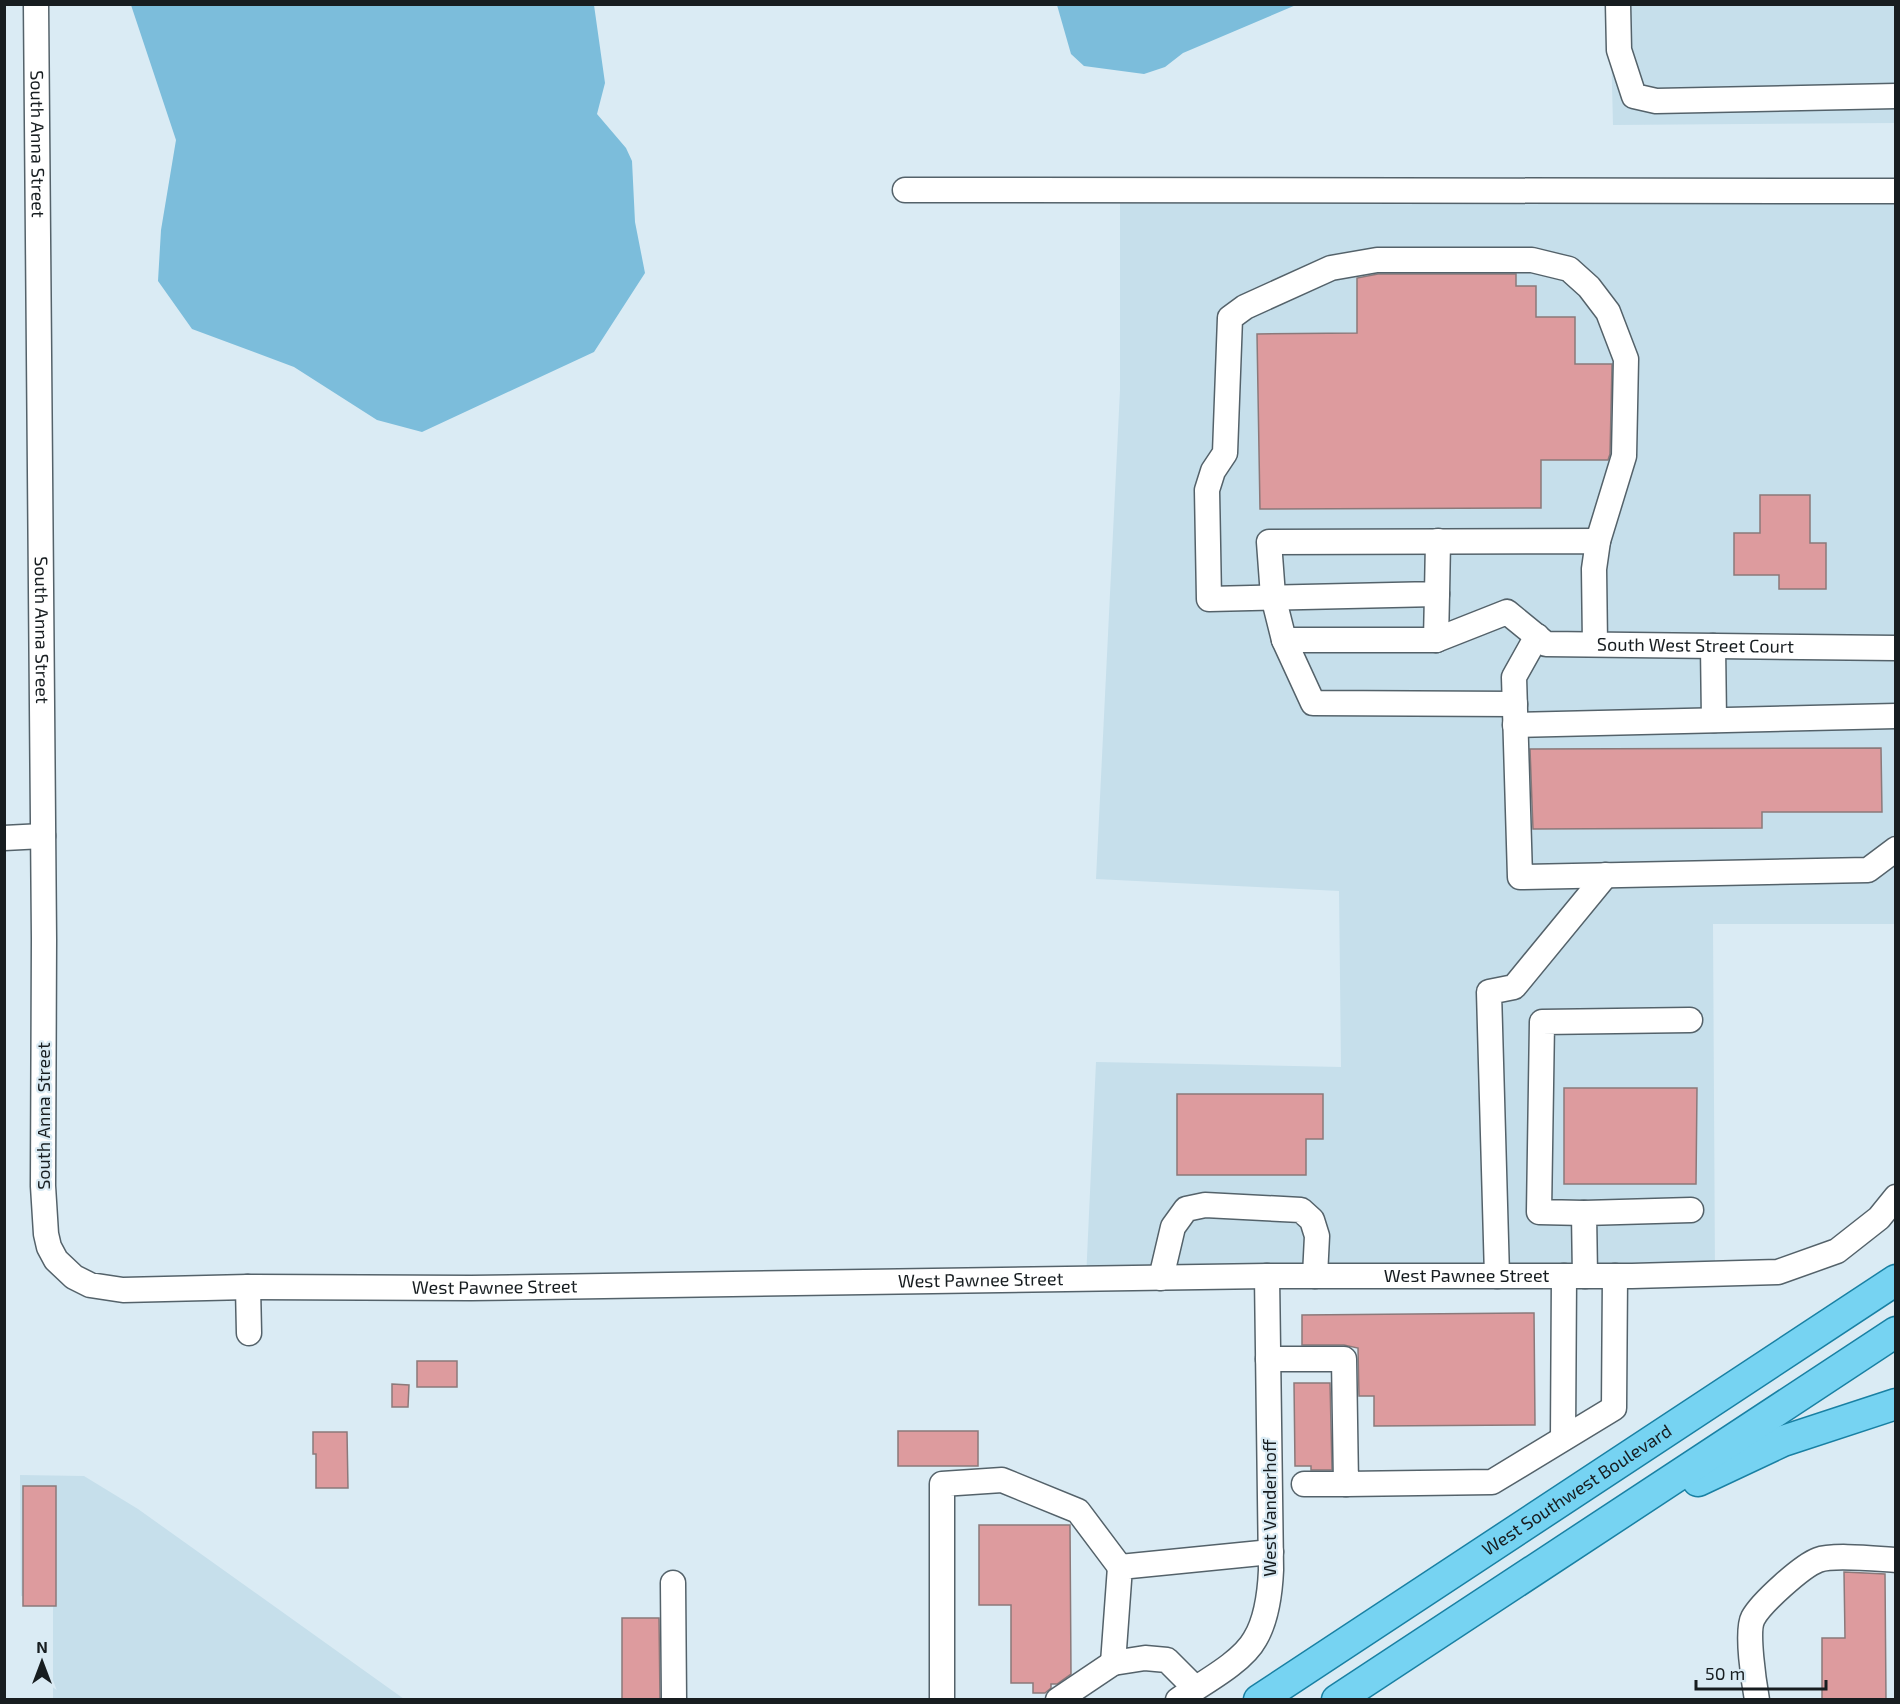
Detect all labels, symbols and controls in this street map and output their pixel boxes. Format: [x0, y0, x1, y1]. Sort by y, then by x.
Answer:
street label: South Anna Street [27, 70, 50, 218]
street label: South Anna Street [31, 556, 54, 704]
street label: South West Street Court [1597, 633, 1794, 657]
street label: South Anna Street [32, 1042, 54, 1190]
street label: West Pawnee Street [1384, 1264, 1550, 1286]
street label: West Pawnee Street [898, 1267, 1064, 1292]
street label: West Pawnee Street [412, 1274, 578, 1298]
street label: West Southwest Boulevard [1478, 1419, 1675, 1560]
street label: West Vanderhoff [1258, 1438, 1280, 1577]
north arrow [12, 1632, 72, 1692]
text: N [36, 1637, 48, 1656]
scale bar [1696, 1653, 1826, 1691]
text: 50 m [1705, 1662, 1745, 1684]

